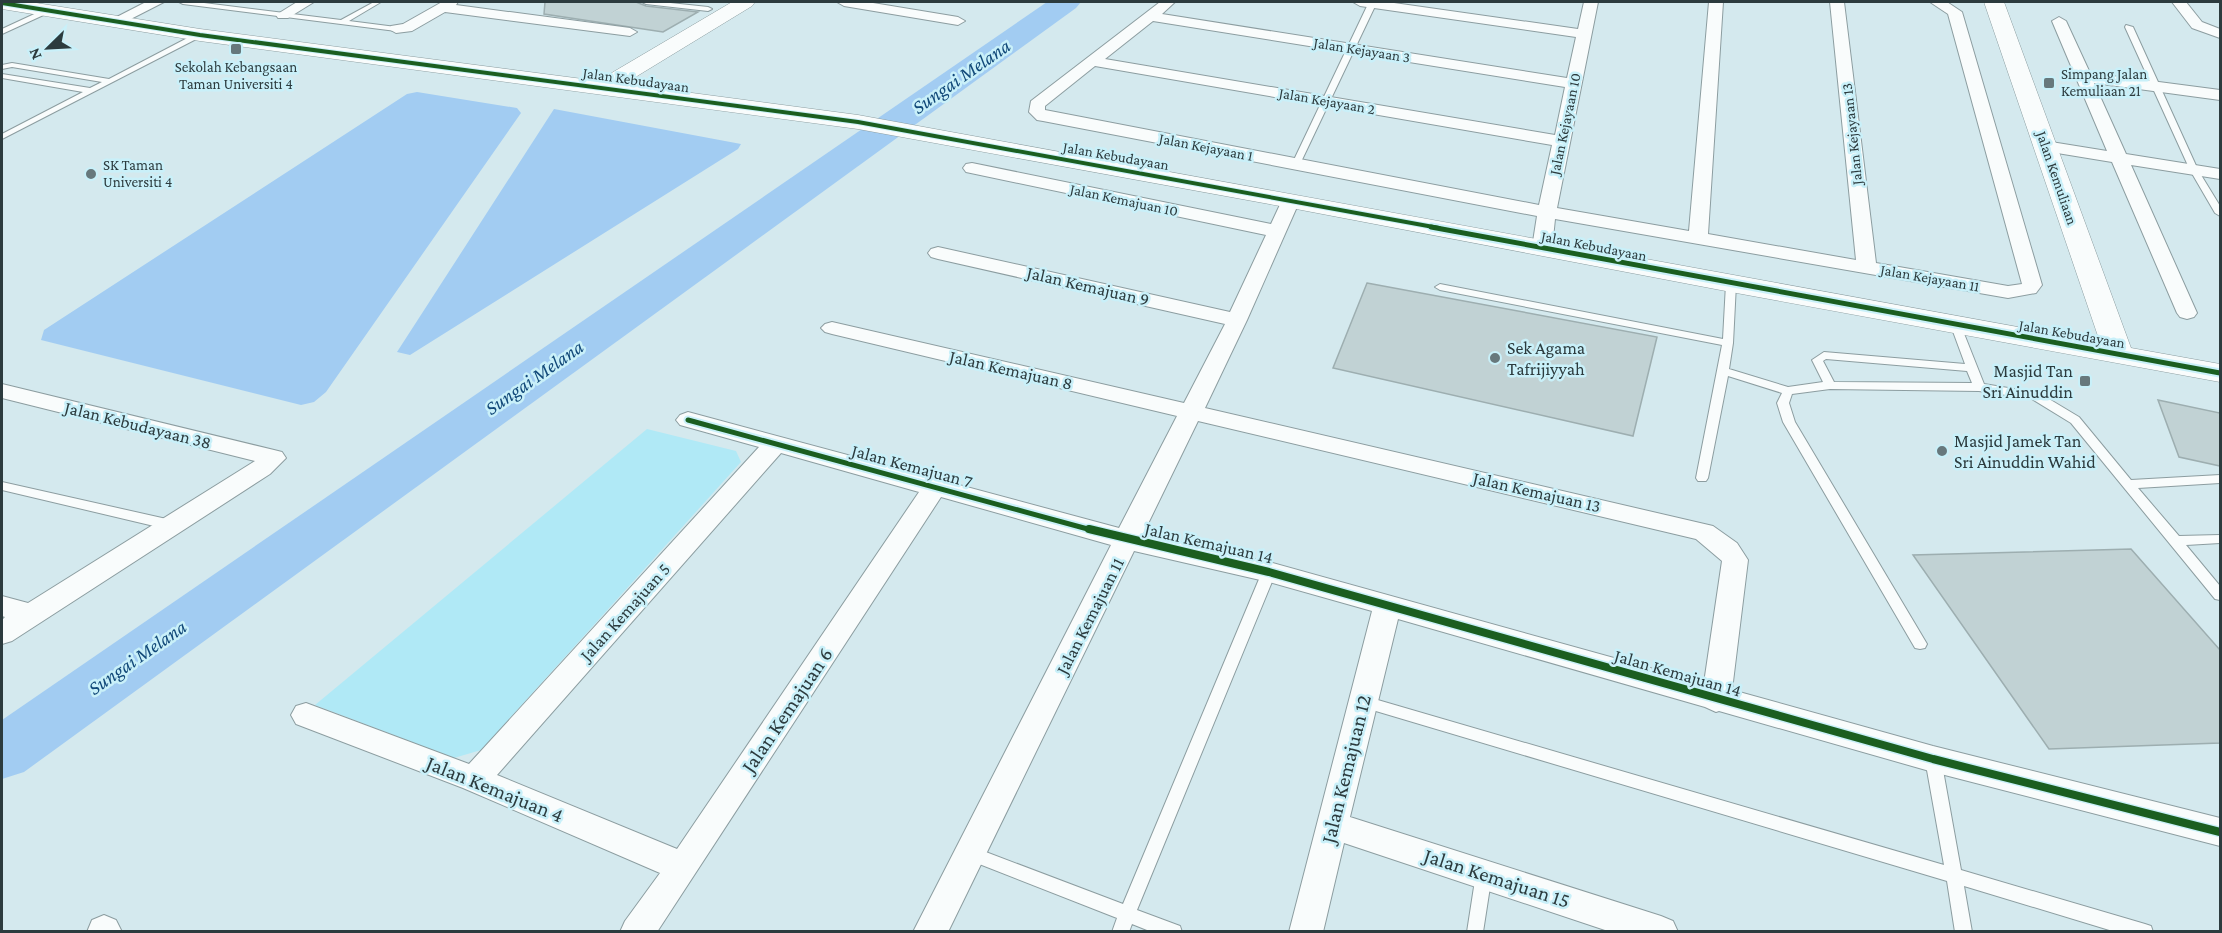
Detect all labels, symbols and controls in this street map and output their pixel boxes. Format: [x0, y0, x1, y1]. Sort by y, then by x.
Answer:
north arrow [18, 18, 78, 78]
water label: Sungai Melana [908, 34, 1015, 119]
street label: Jalan Kejayaan 3 [1310, 34, 1411, 67]
marker: Sekolah Kebangsaan Taman Universiti 4 [229, 42, 243, 56]
text: N [25, 45, 45, 62]
place label: Sekolah Kebangsaan Taman Universiti 4 [175, 59, 297, 92]
street label: Jalan Kebudayaan [580, 64, 690, 96]
place label: Simpang Jalan Kemuliaan 21 [2061, 66, 2147, 99]
street label: Jalan Kejayaan 10 [1546, 72, 1585, 179]
marker: Simpang Jalan Kemuliaan 21 [2042, 76, 2056, 90]
street label: Jalan Kejayaan 13 [1839, 82, 1867, 188]
street label: Jalan Kejayaan 2 [1275, 84, 1376, 118]
street label: Jalan Kemuliaan [2032, 127, 2081, 227]
street label: Jalan Kejayaan 1 [1156, 130, 1254, 165]
street label: Jalan Kebudayaan [1060, 138, 1170, 174]
place label: SK Taman Universiti 4 [103, 157, 173, 190]
marker: SK Taman Universiti 4 [84, 167, 98, 181]
street label: Jalan Kemajuan 10 [1066, 180, 1179, 220]
street label: Jalan Kebudayaan [1538, 228, 1648, 265]
street label: Jalan Kejayaan 11 [1877, 261, 1981, 296]
street label: Jalan Kemajuan 9 [1023, 262, 1151, 311]
street label: Jalan Kebudayaan [2016, 316, 2126, 352]
water label: Sungai Melana [481, 335, 588, 420]
place label: Sek Agama Tafrijiyyah [1507, 338, 1585, 380]
street label: Jalan Kemajuan 8 [945, 346, 1074, 395]
marker: Sek Agama Tafrijiyyah [1488, 351, 1502, 365]
place label: Masjid Tan Sri Ainuddin [1983, 361, 2073, 402]
marker: Masjid Tan Sri Ainuddin [2078, 374, 2092, 388]
street label: Jalan Kebudayaan 38 [61, 397, 213, 453]
place label: Masjid Jamek Tan Sri Ainuddin Wahid [1954, 431, 2096, 472]
street label: Jalan Kemajuan 7 [847, 440, 975, 493]
marker: Masjid Jamek Tan Sri Ainuddin Wahid [1935, 444, 1949, 458]
street label: Jalan Kemajuan 13 [1469, 467, 1603, 517]
street label: Jalan Kemajuan 14 [1141, 518, 1275, 568]
street label: Jalan Kemajuan 11 [1051, 554, 1129, 680]
street label: Jalan Kemajuan 5 [575, 559, 675, 667]
water label: Sungai Melana [84, 615, 191, 700]
street label: Jalan Kemajuan 6 [735, 643, 838, 779]
street label: Jalan Kemajuan 14 [1610, 645, 1744, 702]
street label: Jalan Kemajuan 12 [1315, 692, 1376, 848]
street label: Jalan Kemajuan 4 [421, 750, 567, 827]
street label: Jalan Kemajuan 15 [1419, 842, 1573, 913]

